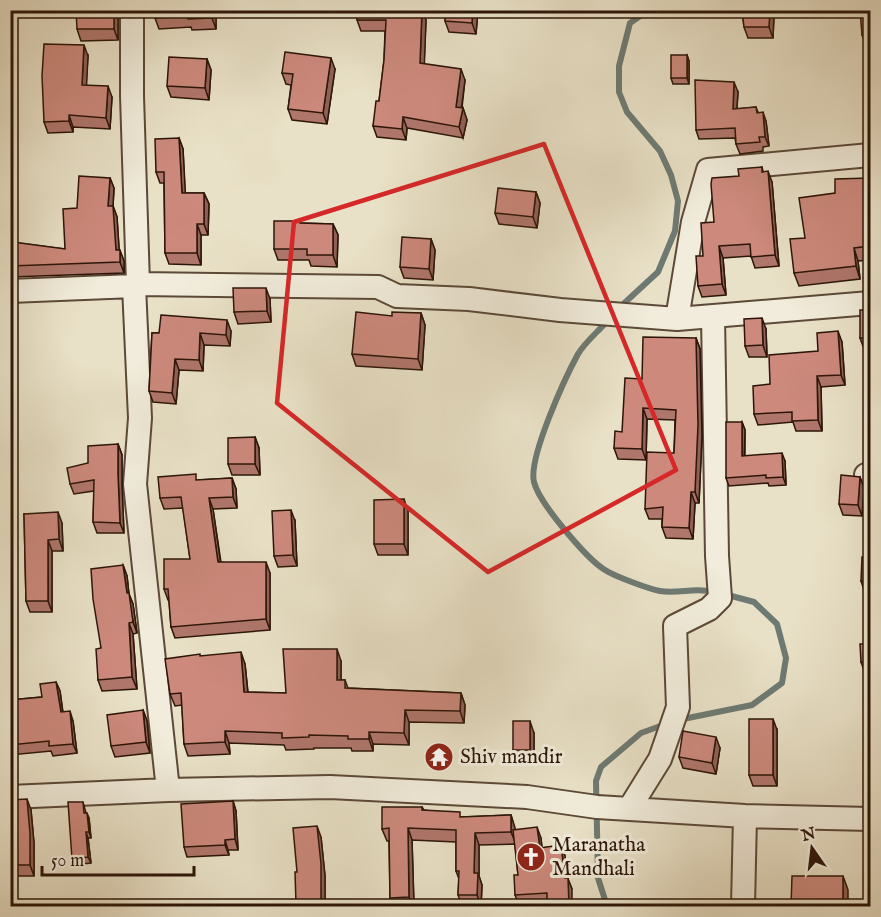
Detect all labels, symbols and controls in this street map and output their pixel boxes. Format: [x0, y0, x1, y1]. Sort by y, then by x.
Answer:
temple icon: Shiv mandir [423, 741, 455, 773]
place label: Shiv mandir [460, 744, 563, 771]
north arrow [782, 818, 842, 878]
text: N [799, 824, 818, 847]
place label: Maranatha Mandhali [552, 832, 646, 883]
scale bar [42, 839, 194, 877]
church icon: Maranatha Mandhali [515, 841, 547, 873]
text: 50 m [51, 850, 84, 873]

